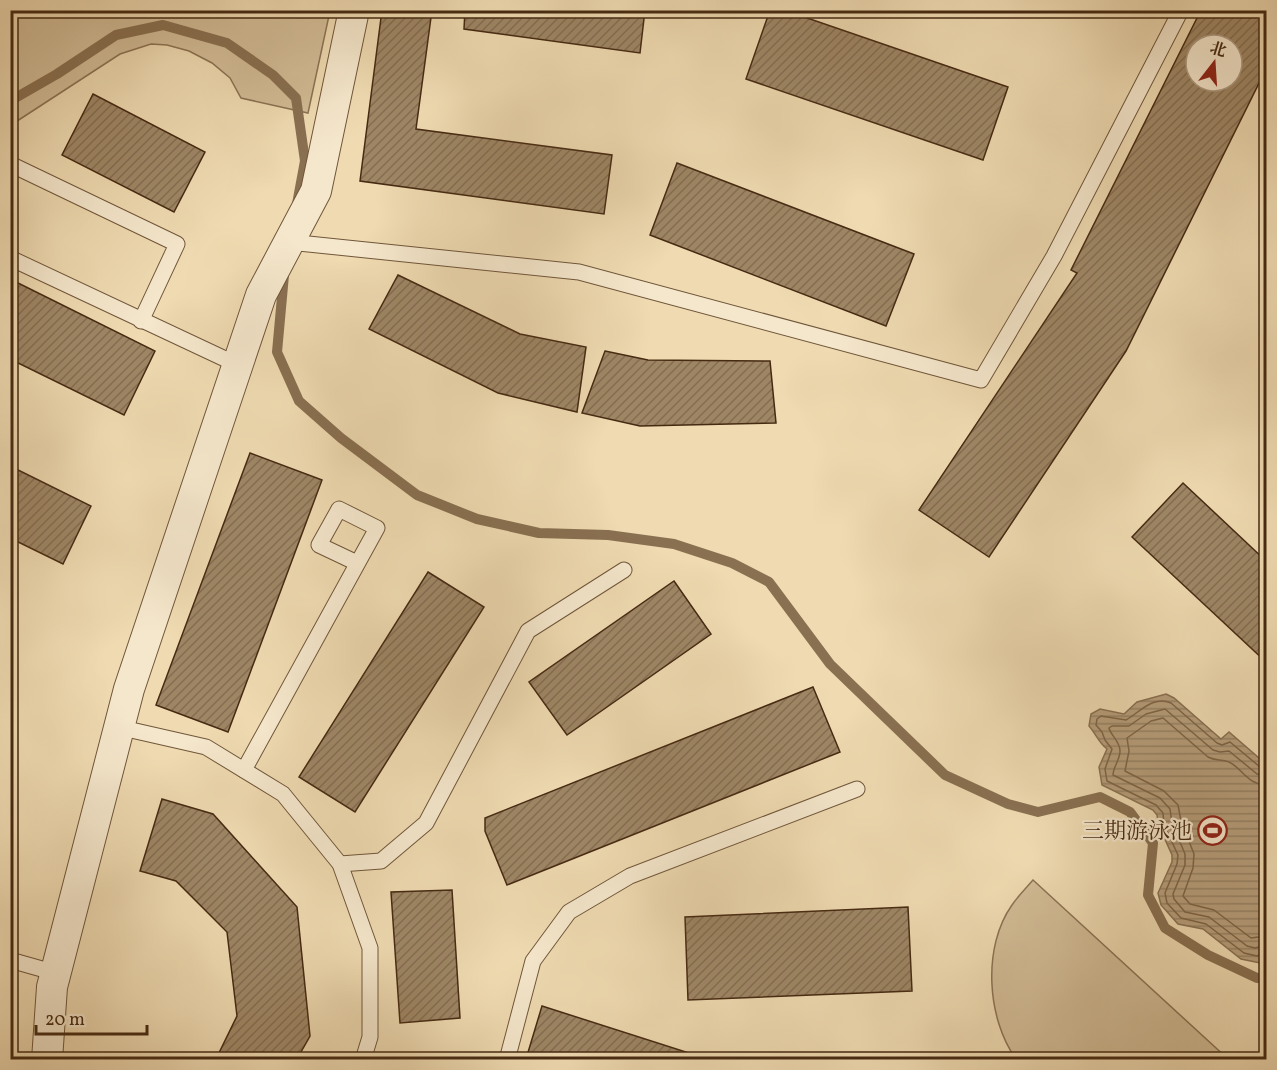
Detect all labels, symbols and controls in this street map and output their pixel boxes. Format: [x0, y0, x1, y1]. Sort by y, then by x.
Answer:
north arrow [1184, 33, 1244, 93]
text: 北 [1207, 38, 1229, 63]
sports icon: 三期游泳池 [1197, 814, 1229, 846]
place label: 三期游泳池 [1082, 817, 1192, 848]
scale bar [36, 998, 147, 1036]
text: 20 m [45, 1008, 85, 1033]

